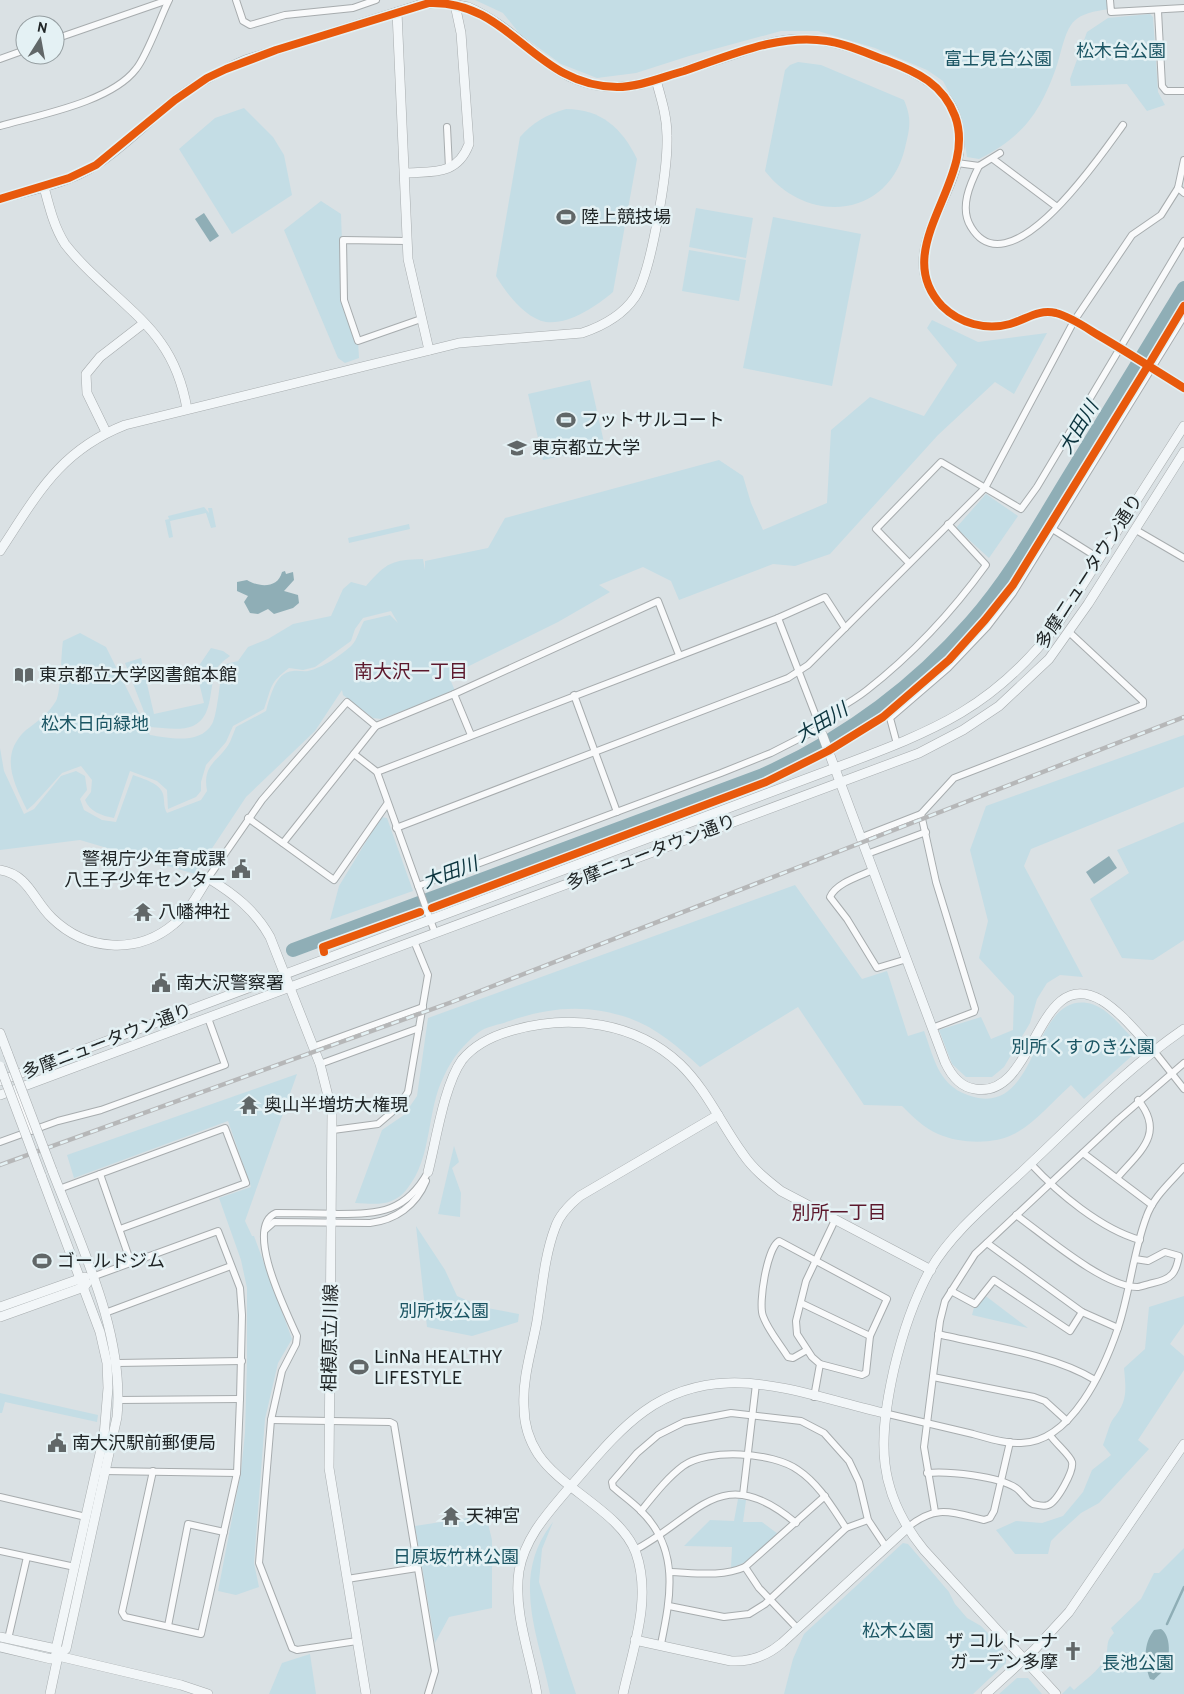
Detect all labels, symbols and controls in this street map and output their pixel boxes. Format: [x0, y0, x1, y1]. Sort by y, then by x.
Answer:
north arrow [15, 15, 65, 65]
text: N [36, 19, 49, 38]
park label: 松木台公園 [1076, 41, 1166, 64]
park label: 富士見台公園 [944, 49, 1052, 72]
sports icon: 陸上競技場 [555, 206, 577, 228]
place label: 陸上競技場 [581, 207, 671, 230]
water label: 大田川 [1055, 396, 1106, 459]
sports icon: フットサルコート [555, 409, 577, 431]
place label: フットサルコート [581, 410, 725, 433]
school or university icon: 東京都立大学 [506, 437, 528, 459]
place label: 東京都立大学 [532, 438, 640, 461]
street label: 多摩ニュータウン通り [1032, 490, 1149, 654]
district label: 南大沢一丁目 [354, 661, 468, 685]
library icon: 東京都立大学図書館本館 [13, 664, 35, 686]
place label: 東京都立大学図書館本館 [39, 665, 237, 688]
water label: 大田川 [791, 698, 854, 749]
park label: 松木日向緑地 [41, 714, 149, 737]
street label: 多摩ニュータウン通り [563, 810, 740, 896]
place label: 警視庁少年育成課 八王子少年センター [64, 849, 226, 893]
water label: 大田川 [420, 852, 483, 895]
public building icon: 警視庁少年育成課 八王子少年センター [230, 858, 252, 880]
temple icon: 八幡神社 [132, 901, 154, 923]
place label: 八幡神社 [158, 902, 230, 925]
public building icon: 南大沢警察署 [150, 972, 172, 994]
place label: 南大沢警察署 [176, 973, 284, 996]
street label: 多摩ニュータウン通り [19, 999, 196, 1085]
park label: 別所くすのき公園 [1011, 1037, 1155, 1060]
temple icon: 奥山半増坊大権現 [238, 1094, 260, 1116]
place label: 奥山半増坊大権現 [264, 1095, 408, 1118]
district label: 別所一丁目 [791, 1202, 887, 1226]
sports icon: ゴールドジム [31, 1250, 53, 1272]
place label: ゴールドジム [57, 1251, 165, 1274]
street label: 相模原立川線 [319, 1284, 344, 1392]
park label: 別所坂公園 [399, 1301, 489, 1324]
place label: LinNa HEALTHY LIFESTYLE [374, 1347, 503, 1391]
sports icon: LinNa HEALTHY LIFESTYLE [348, 1356, 370, 1378]
public building icon: 南大沢駅前郵便局 [46, 1432, 68, 1454]
place label: 南大沢駅前郵便局 [72, 1433, 216, 1456]
temple icon: 天神宮 [440, 1505, 462, 1527]
place label: 天神宮 [466, 1506, 520, 1529]
park label: 日原坂竹林公園 [393, 1547, 519, 1570]
park label: 松木公園 [862, 1621, 934, 1644]
place label: ザ コルトーナ ガーデン多摩 [946, 1631, 1058, 1675]
church icon: ザ コルトーナ ガーデン多摩 [1062, 1640, 1084, 1662]
park label: 長池公園 [1102, 1653, 1174, 1676]

